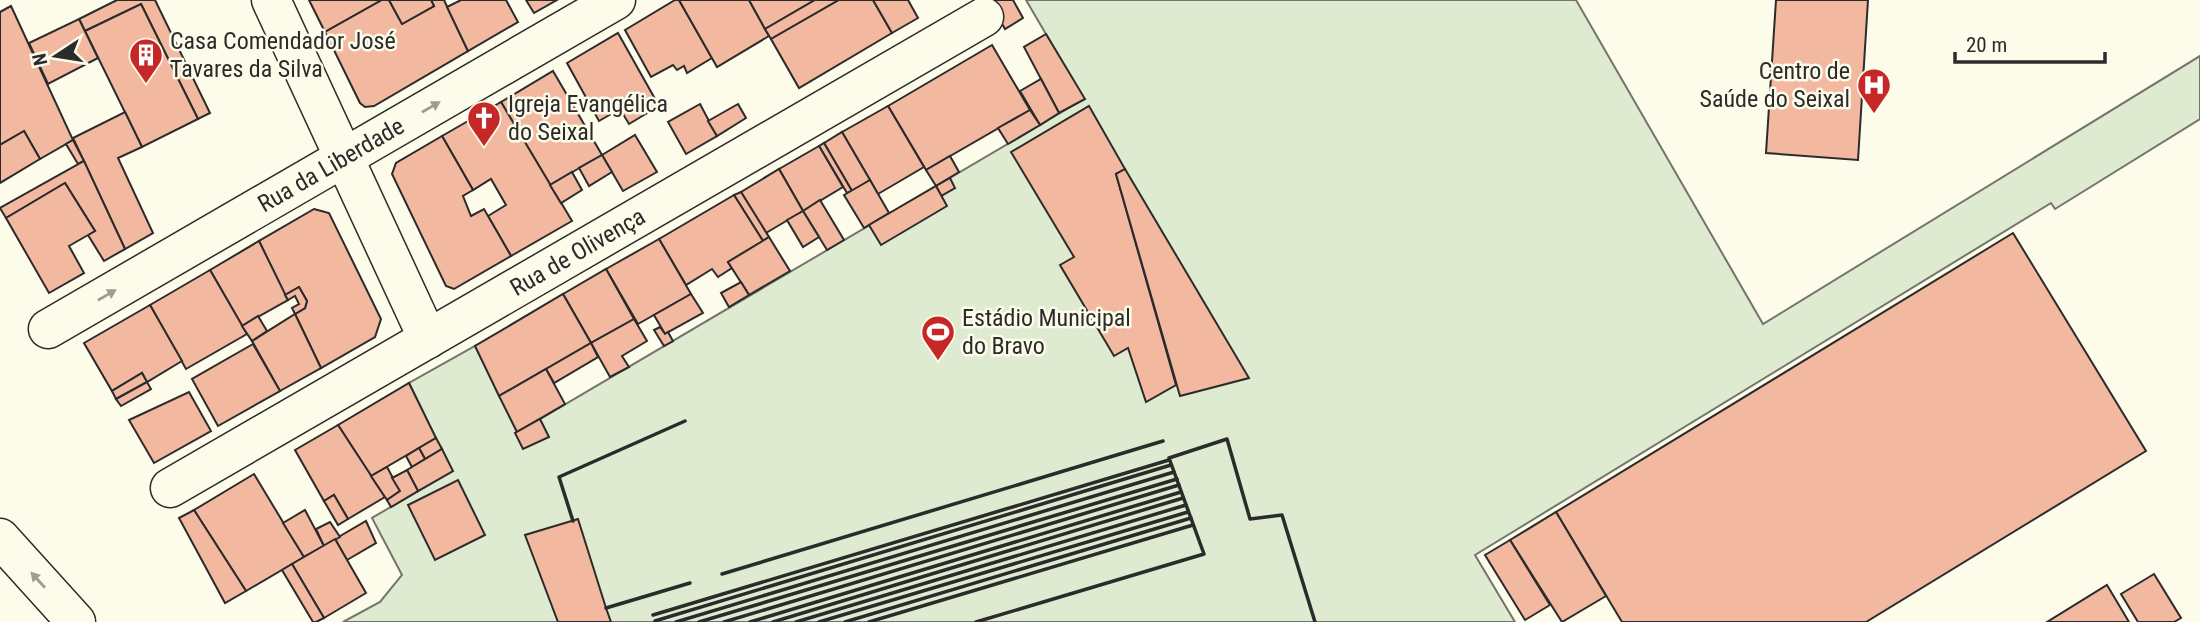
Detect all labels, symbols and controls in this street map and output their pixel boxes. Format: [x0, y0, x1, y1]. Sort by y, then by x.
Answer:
north arrow [21, 21, 91, 91]
scale bar [1955, 21, 2106, 65]
place label: Casa Comendador José Tavares da Silva [170, 27, 396, 83]
text: 20 m [1966, 33, 2007, 57]
building icon: Casa Comendador José Tavares da Silva [127, 36, 165, 85]
text: N [27, 51, 52, 68]
place label: Centro de Saúde do Seixal [1700, 57, 1850, 113]
hospital icon: Centro de Saúde do Seixal [1855, 66, 1893, 115]
place label: Igreja Evangélica do Seixal [508, 90, 668, 146]
church icon: Igreja Evangélica do Seixal [465, 99, 503, 148]
one-way arrow [421, 101, 440, 114]
street label: Rua da Liberdade [253, 112, 409, 218]
street label: Rua de Olivença [505, 202, 650, 302]
one-way arrow [97, 289, 116, 301]
place label: Estádio Municipal do Bravo [962, 304, 1131, 360]
sports icon: Estádio Municipal do Bravo [919, 313, 957, 362]
one-way arrow [30, 571, 46, 589]

